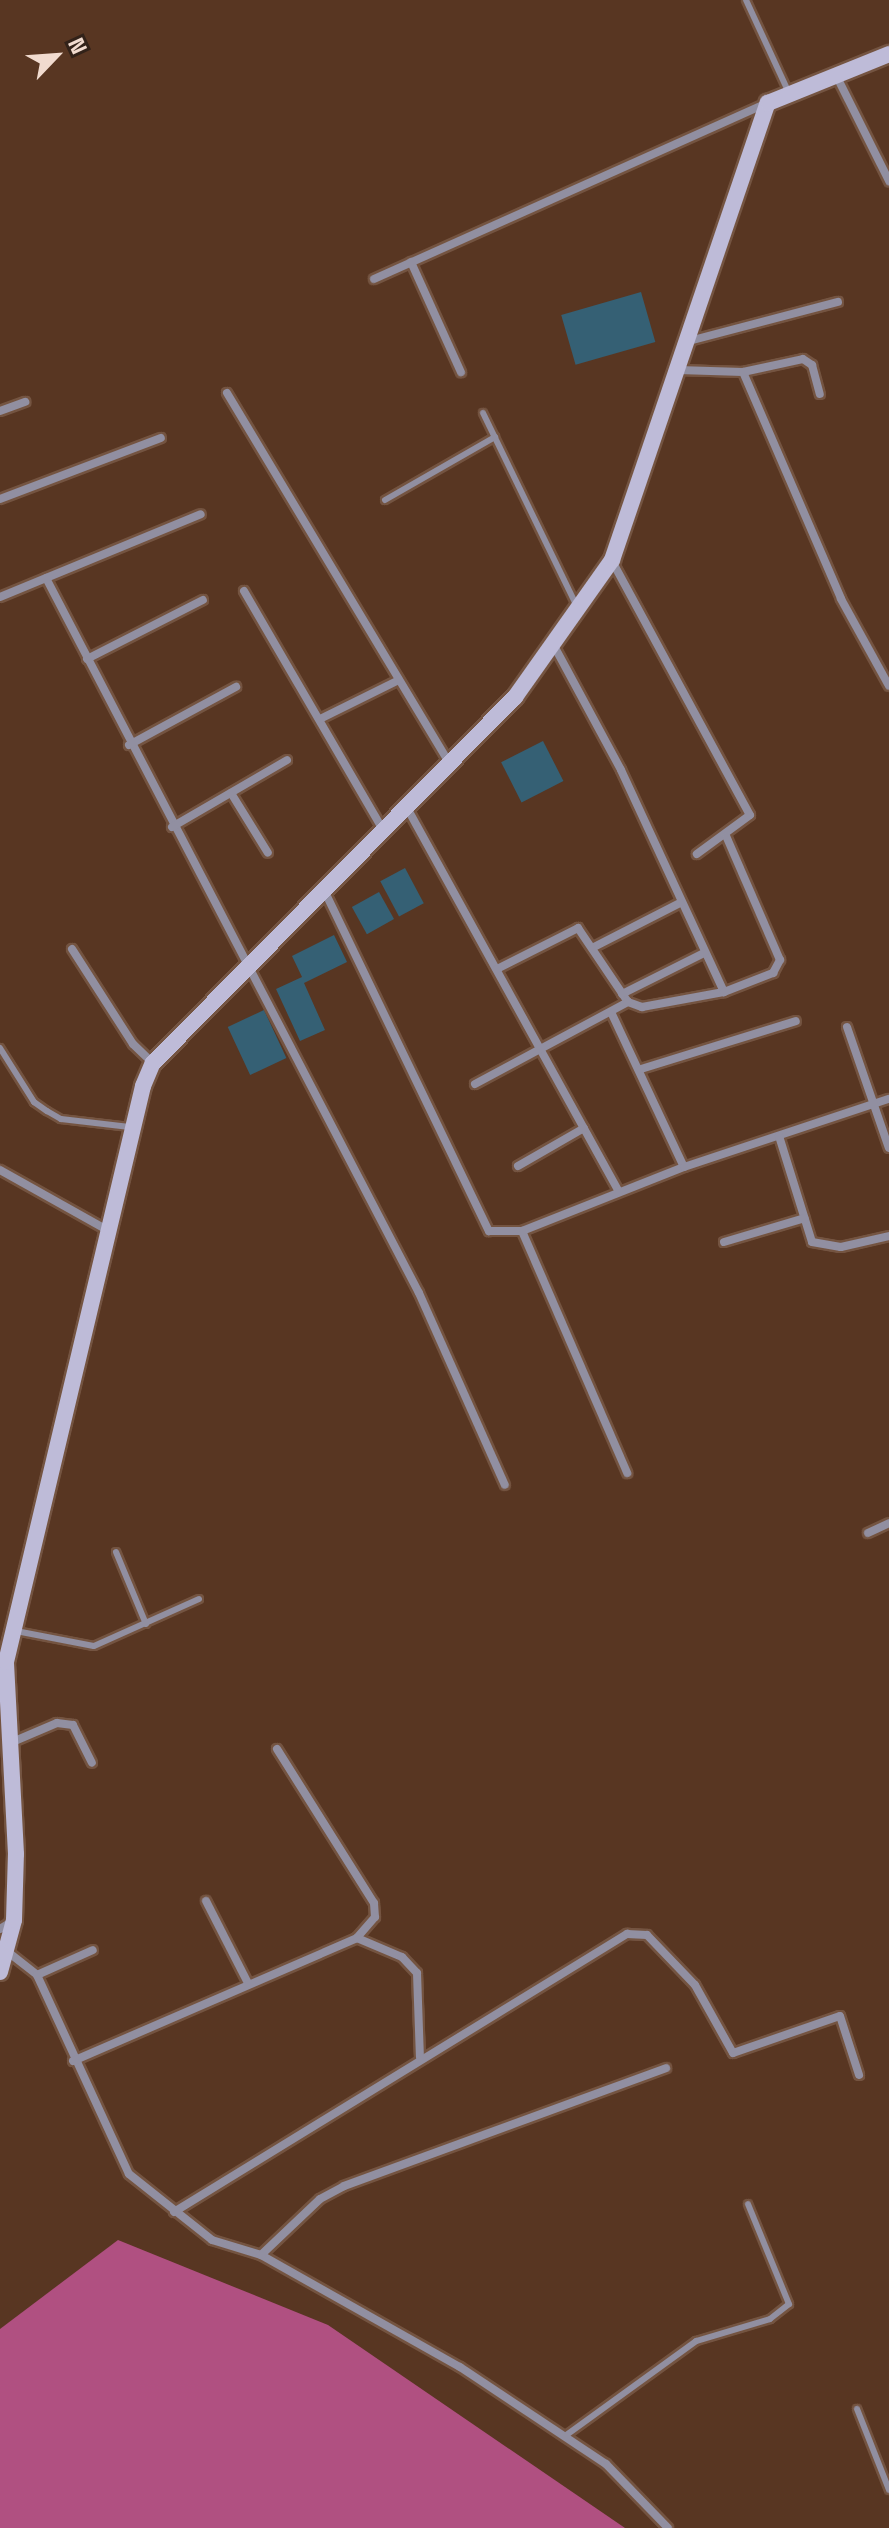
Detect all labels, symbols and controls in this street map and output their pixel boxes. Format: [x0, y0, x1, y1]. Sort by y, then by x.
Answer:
north arrow [16, 16, 96, 96]
text: N [62, 33, 94, 58]

